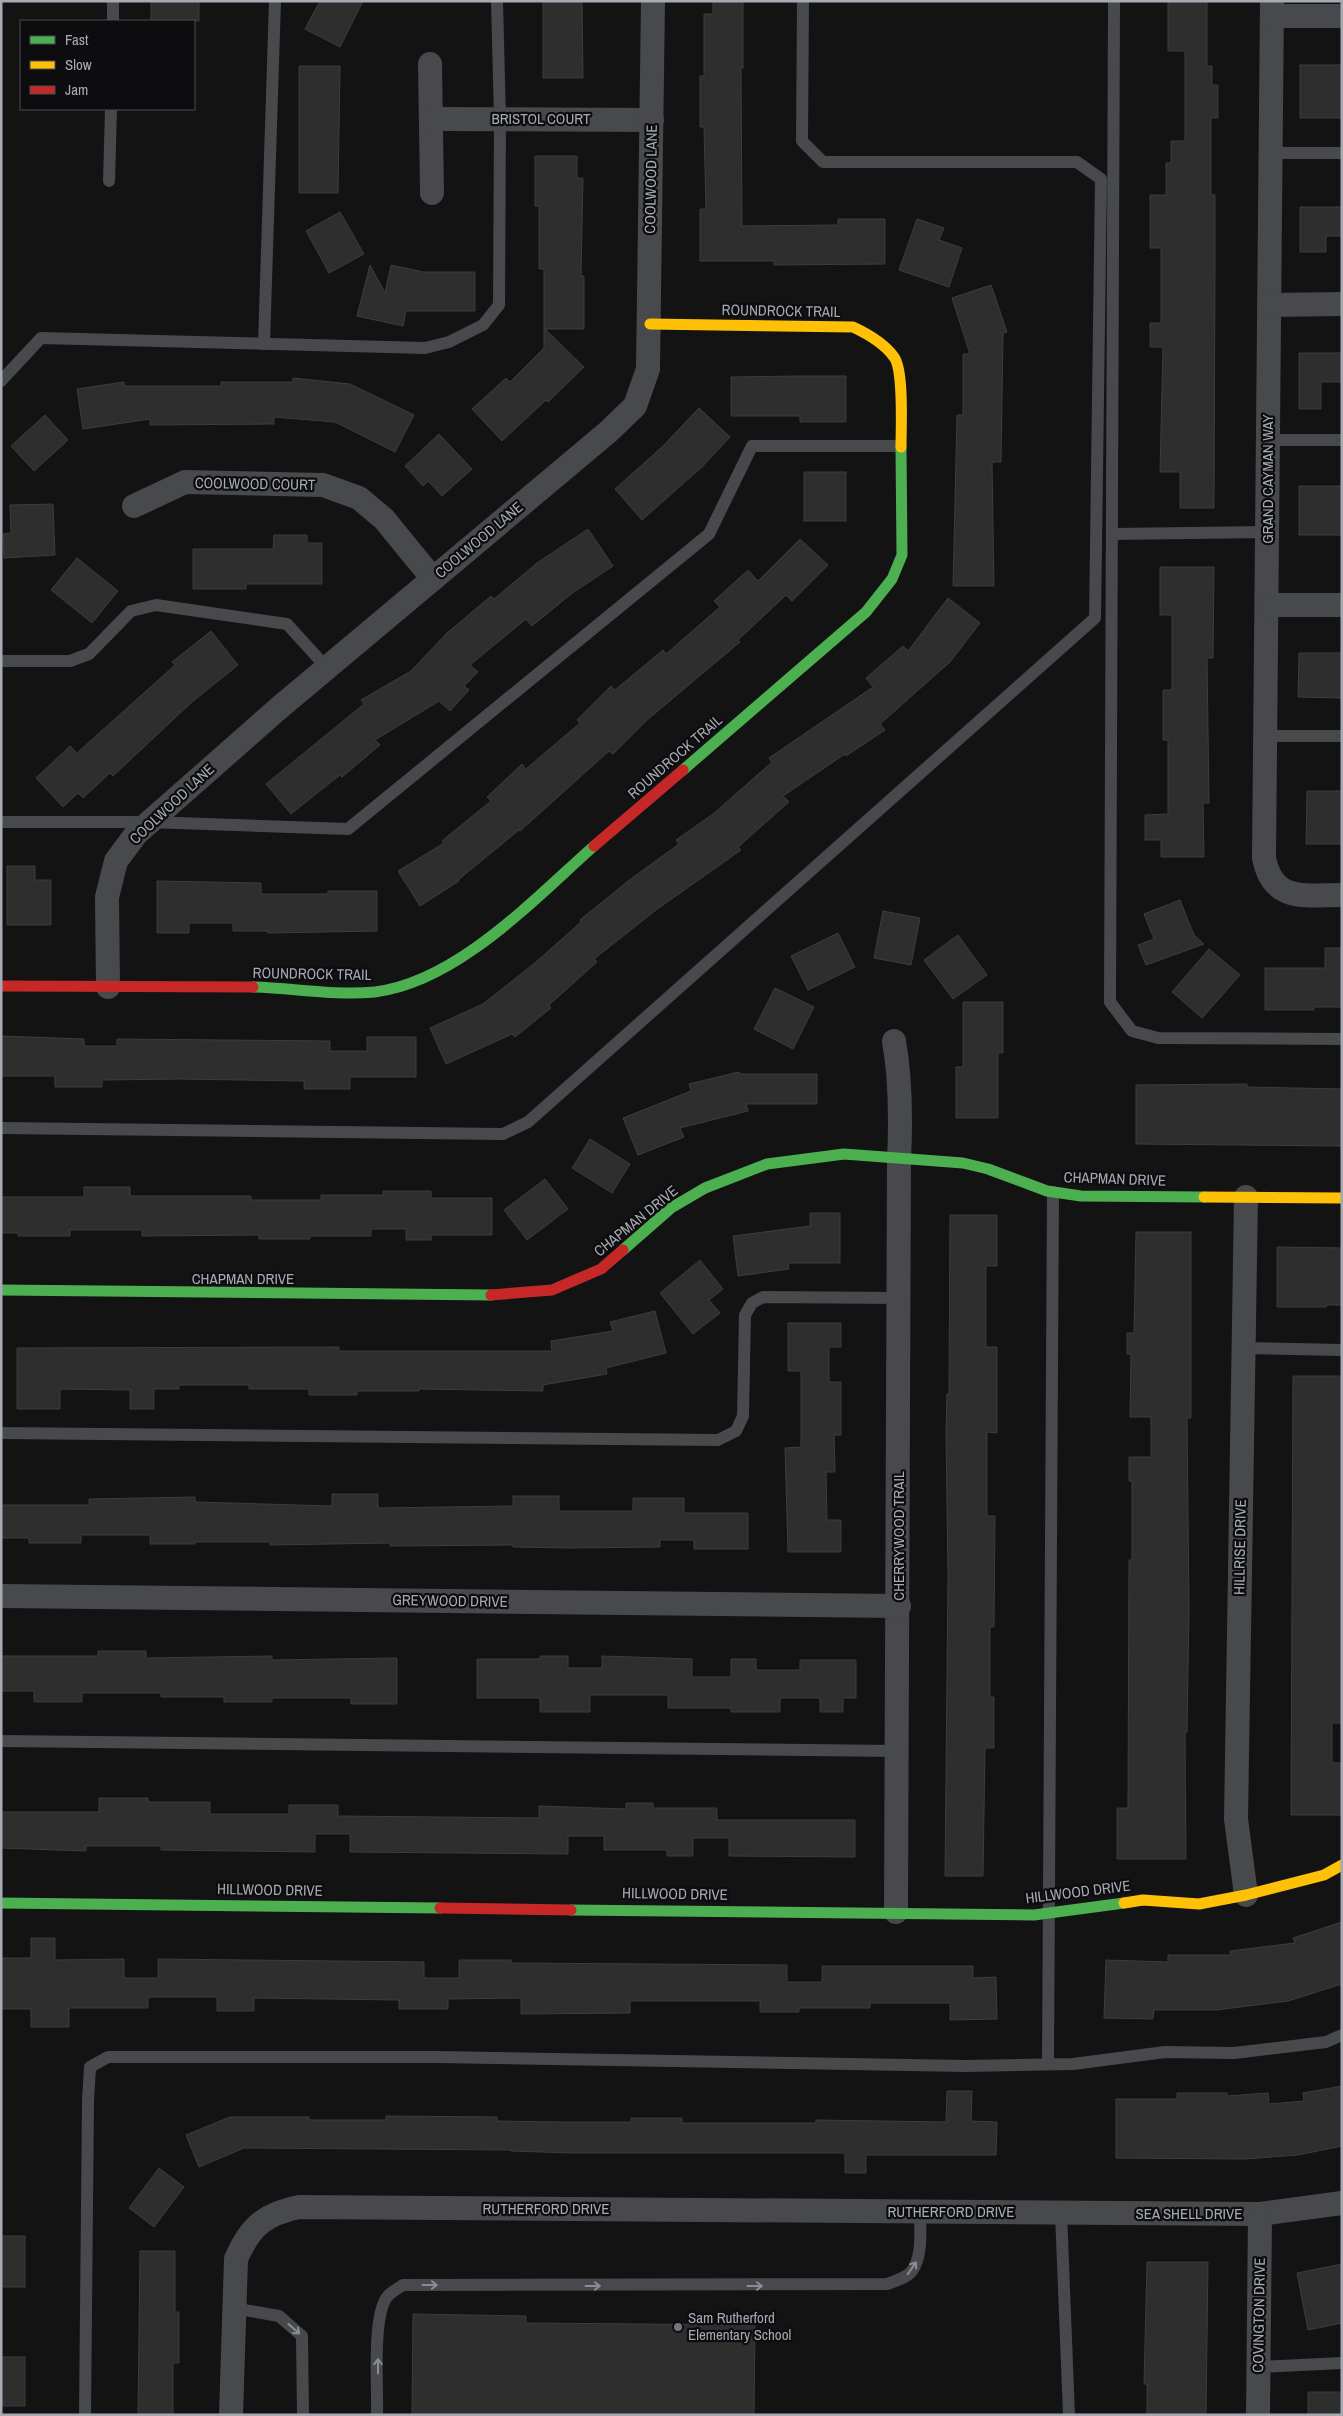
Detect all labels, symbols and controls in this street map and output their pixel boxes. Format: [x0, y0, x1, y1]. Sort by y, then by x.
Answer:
legend [20, 20, 195, 110]
text: Fast [65, 29, 89, 50]
text: Slow [65, 54, 92, 75]
text: Jam [65, 79, 88, 100]
street label: BRISTOL COURT [492, 108, 591, 129]
street label: COOLWOOD LANE [639, 124, 662, 234]
street label: ROUNDROCK TRAIL [721, 299, 841, 322]
street label: GRAND CAYMAN WAY [1257, 413, 1278, 544]
street label: COOLWOOD COURT [195, 472, 316, 495]
street label: COOLWOOD LANE [430, 496, 527, 583]
street label: ROUNDROCK TRAIL [623, 710, 726, 803]
street label: COOLWOOD LANE [125, 759, 219, 849]
street label: ROUNDROCK TRAIL [252, 962, 372, 985]
street label: CHAPMAN DRIVE [1063, 1166, 1167, 1191]
street label: CHAPMAN DRIVE [589, 1180, 682, 1261]
street label: CHAPMAN DRIVE [192, 1268, 294, 1289]
street label: CHERRYWOOD TRAIL [888, 1471, 909, 1601]
street label: HILLRISE DRIVE [1228, 1499, 1251, 1595]
street label: GREYWOOD DRIVE [392, 1589, 508, 1612]
street label: HILLWOOD DRIVE [1024, 1875, 1132, 1908]
street label: HILLWOOD DRIVE [217, 1878, 323, 1901]
street label: HILLWOOD DRIVE [622, 1882, 728, 1905]
street label: RUTHERFORD DRIVE [482, 2198, 610, 2219]
street label: RUTHERFORD DRIVE [887, 2201, 1015, 2222]
street label: SEA SHELL DRIVE [1136, 2203, 1242, 2224]
street label: COVINGTON DRIVE [1247, 2257, 1270, 2373]
one-way arrow [907, 2261, 917, 2275]
one-way arrow [422, 2280, 438, 2290]
one-way arrow [584, 2281, 601, 2291]
one-way arrow [747, 2281, 763, 2291]
place label: Sam Rutherford Elementary School [688, 2307, 791, 2345]
marker: Sam Rutherford Elementary School [672, 2321, 684, 2333]
one-way arrow [287, 2323, 300, 2335]
one-way arrow [373, 2358, 383, 2374]

